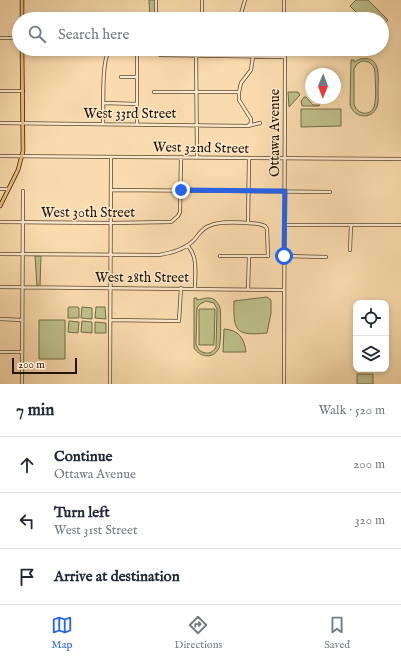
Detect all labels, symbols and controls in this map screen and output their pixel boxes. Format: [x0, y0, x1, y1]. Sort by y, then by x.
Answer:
search box [12, 12, 389, 56]
icon: search [26, 23, 48, 45]
text: Search here [58, 25, 129, 44]
north arrow [305, 68, 341, 104]
street label: Ottawa Avenue [266, 88, 284, 177]
street label: West 33rd Street [84, 105, 177, 123]
street label: West 32nd Street [153, 138, 250, 158]
route end [172, 181, 190, 199]
street label: West 30th Street [41, 204, 135, 222]
route start [275, 247, 293, 265]
street label: West 28th Street [95, 269, 189, 287]
map controls [353, 300, 389, 372]
button: locate [353, 300, 389, 336]
button: layers [353, 336, 389, 372]
scale bar [12, 356, 77, 375]
text: 200 m [18, 358, 45, 372]
text: 7 min [16, 400, 54, 421]
text: Walk · 520 m [319, 402, 385, 419]
text: Continue [54, 447, 112, 466]
icon: ahead [16, 454, 38, 476]
text: 200 m [353, 456, 385, 473]
text: Ottawa Avenue [54, 466, 136, 483]
text: Turn left [54, 503, 110, 522]
icon: left [16, 510, 38, 532]
text: 320 m [355, 512, 385, 529]
text: West 31st Street [54, 522, 137, 539]
icon: arrive [16, 566, 38, 588]
text: Arrive at destination [54, 567, 180, 586]
tab: Map [51, 614, 73, 652]
tab: Directions [175, 614, 222, 652]
tab: Saved [324, 614, 350, 652]

